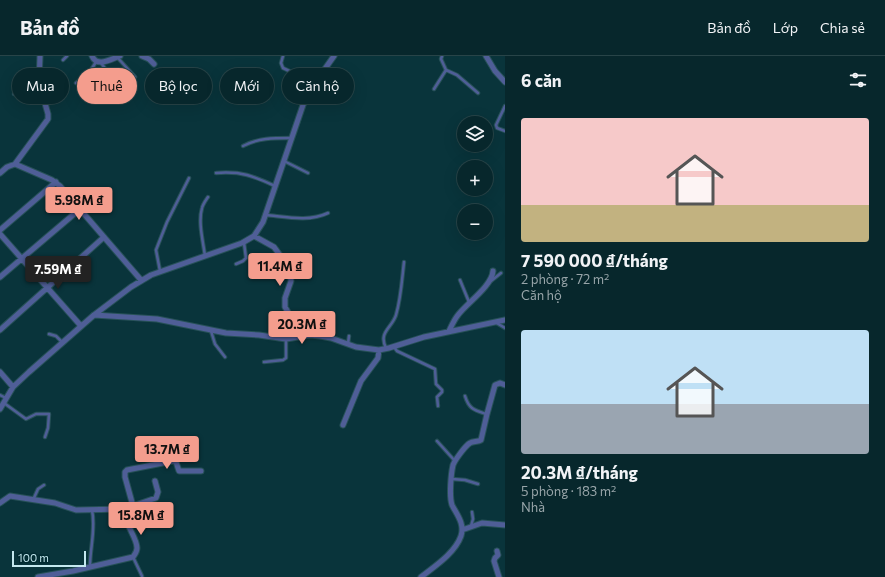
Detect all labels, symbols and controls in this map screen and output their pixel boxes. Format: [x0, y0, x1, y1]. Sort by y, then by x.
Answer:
text: Bản đồ [20, 16, 80, 39]
text: Bản đồ [707, 19, 751, 36]
text: Lớp [773, 19, 798, 36]
text: Chia sẻ [820, 19, 865, 36]
chip: Mua [12, 68, 69, 104]
chip: Thuê [77, 68, 137, 104]
chip: Bộ lọc [145, 68, 212, 104]
chip: Mới [220, 68, 274, 104]
chip: Căn hộ [282, 68, 354, 104]
icon: filters [847, 69, 869, 91]
text: 6 căn [521, 70, 562, 91]
map controls [457, 116, 493, 240]
button: layers [457, 116, 493, 152]
icon: home [659, 144, 731, 216]
button: + [457, 160, 493, 196]
pin: 5.98M ₫ [42, 187, 116, 221]
text: 5.98M ₫ [54, 192, 104, 208]
button: − [457, 204, 493, 240]
text: 7 590 000 ₫/tháng [521, 250, 668, 271]
pin: 11.4M ₫ [243, 253, 317, 287]
pin: 7.59M ₫ [21, 256, 95, 290]
text: 11.4M ₫ [257, 258, 303, 274]
text: 7.59M ₫ [34, 261, 82, 277]
text: 2 phòng · 72 m² [521, 271, 609, 287]
text: Căn hộ [521, 287, 562, 303]
pin: 20.3M ₫ [265, 311, 339, 345]
text: 20.3M ₫ [277, 316, 327, 332]
icon: home [659, 356, 731, 428]
pin: 13.7M ₫ [130, 436, 204, 470]
text: 13.7M ₫ [144, 441, 190, 457]
text: 20.3M ₫/tháng [521, 462, 638, 483]
text: 5 phòng · 183 m² [521, 483, 616, 499]
text: Nhà [521, 499, 545, 515]
pin: 15.8M ₫ [104, 502, 178, 536]
text: 15.8M ₫ [117, 507, 165, 523]
scale bar [12, 549, 86, 568]
text: 100 m [18, 551, 49, 564]

